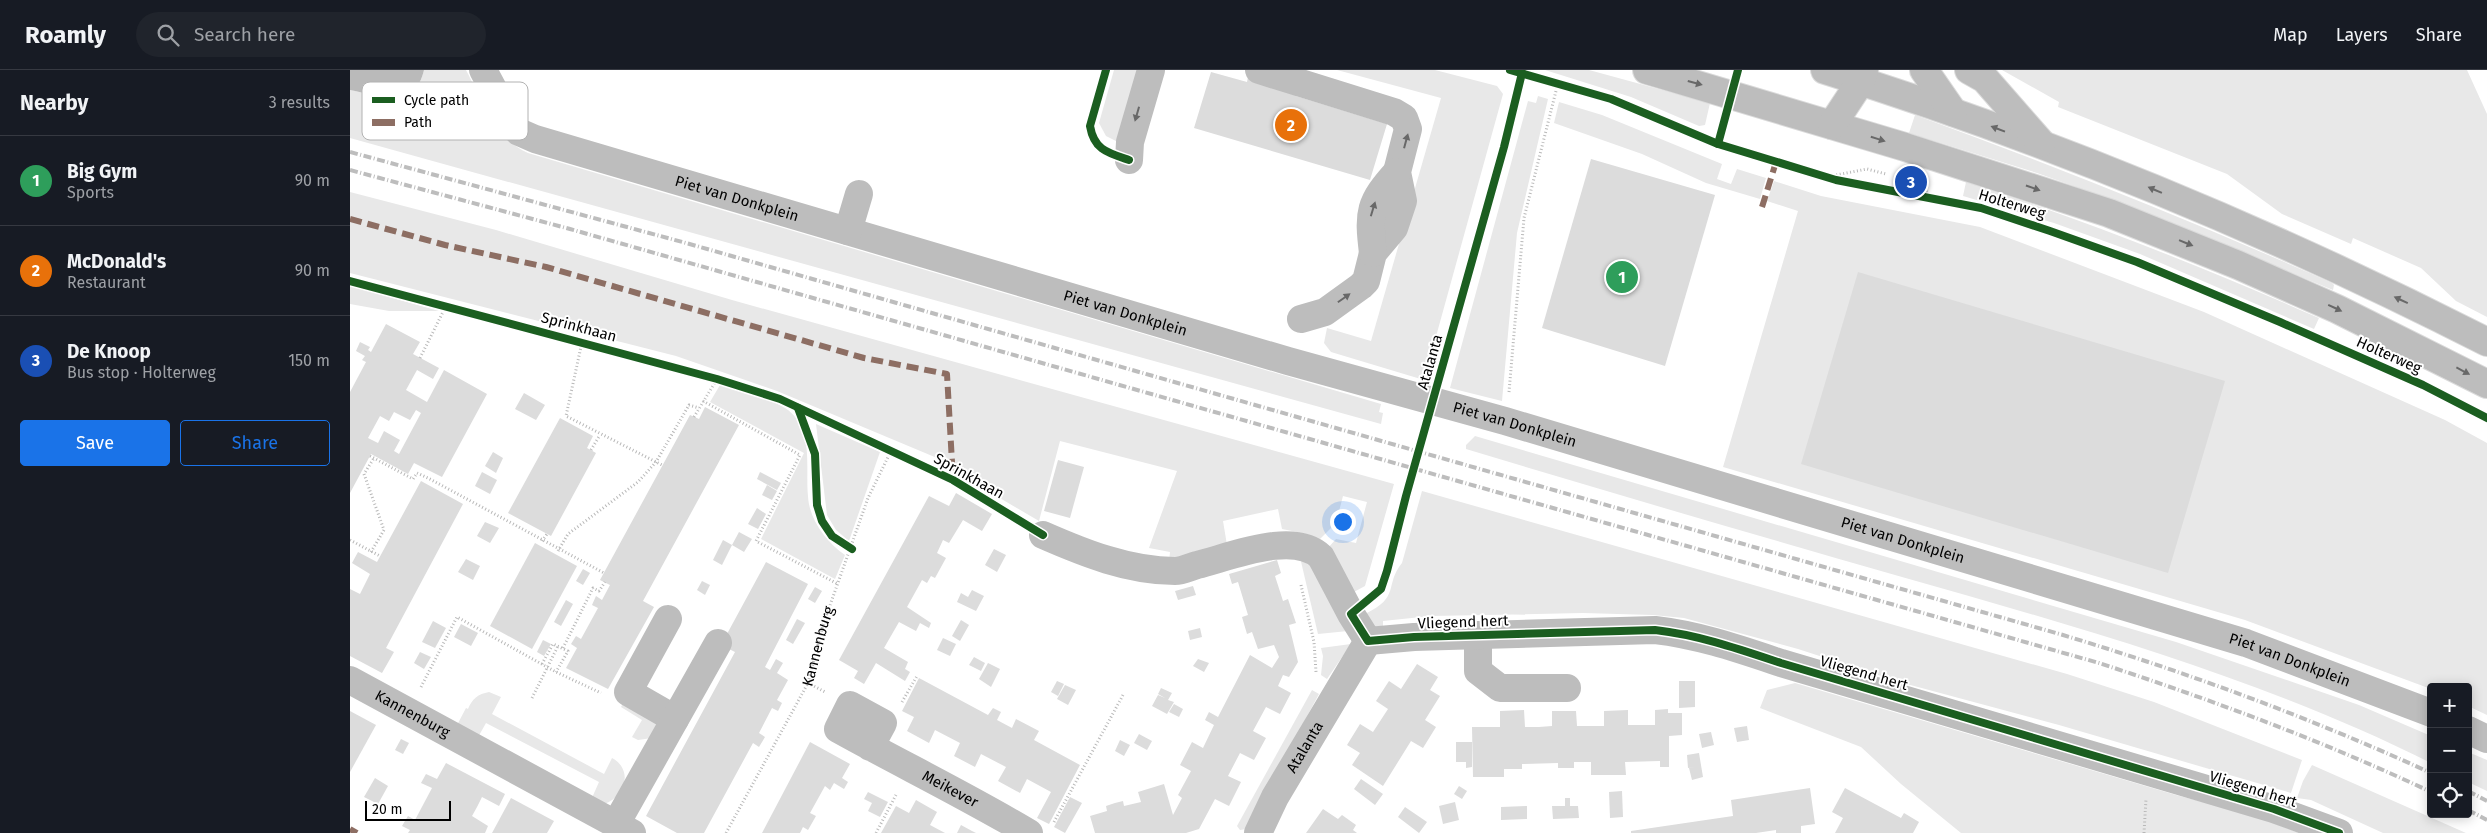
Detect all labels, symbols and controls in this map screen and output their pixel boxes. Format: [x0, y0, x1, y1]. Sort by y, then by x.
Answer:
search box [136, 12, 486, 57]
text: Roamly [25, 21, 106, 49]
icon: search [154, 21, 182, 49]
text: Search here [194, 23, 295, 46]
text: Map [2273, 24, 2308, 46]
text: Layers [2336, 24, 2388, 46]
text: Share [2416, 24, 2462, 46]
one-way arrow [1687, 79, 1702, 87]
legend [362, 82, 528, 140]
text: Nearby [20, 90, 88, 116]
text: Cycle path [404, 92, 469, 109]
text: 3 results [269, 93, 330, 112]
pin: 2 [1275, 106, 1307, 144]
one-way arrow [1133, 107, 1141, 122]
text: Path [404, 114, 432, 131]
one-way arrow [1990, 125, 2005, 133]
one-way arrow [1402, 133, 1410, 148]
one-way arrow [1871, 135, 1886, 143]
text: Big Gym [67, 160, 137, 183]
pin: 3 [1895, 163, 1927, 201]
text: 1 [32, 171, 40, 190]
text: 90 m [295, 171, 330, 190]
street label: Piet van Donkplein [673, 172, 801, 225]
text: Sports [67, 183, 114, 202]
one-way arrow [2026, 184, 2041, 192]
street label: Holterweg [1976, 185, 2048, 223]
one-way arrow [2148, 186, 2162, 194]
one-way arrow [1370, 201, 1378, 216]
one-way arrow [2179, 240, 2193, 248]
text: McDonald's [67, 250, 166, 273]
pin: 1 [1606, 258, 1638, 296]
text: 2 [32, 261, 40, 280]
text: 90 m [295, 261, 330, 280]
text: Restaurant [67, 273, 146, 292]
street label: Piet van Donkplein [1061, 286, 1189, 340]
one-way arrow [1337, 293, 1351, 303]
one-way arrow [2393, 296, 2408, 304]
one-way arrow [2328, 304, 2342, 312]
street label: Sprinkhaan [539, 308, 619, 346]
street label: Atalanta [1414, 332, 1446, 392]
street label: Holterweg [2354, 333, 2424, 377]
text: De Knoop [67, 340, 151, 363]
text: 3 [32, 351, 40, 370]
text: 150 m [288, 351, 330, 370]
text: Bus stop · Holterweg [67, 363, 216, 382]
one-way arrow [2455, 367, 2470, 375]
street label: Piet van Donkplein [1451, 398, 1579, 451]
button: Save [20, 420, 170, 466]
button: Share [180, 420, 330, 466]
street label: Sprinkhaan [931, 449, 1007, 503]
your location [1330, 509, 1356, 535]
street label: Piet van Donkplein [1839, 513, 1967, 567]
street label: Kannenburg [798, 604, 838, 688]
street label: Vliegend hert [1417, 611, 1509, 633]
street label: Piet van Donkplein [2227, 629, 2353, 691]
street label: Vliegend hert [1818, 652, 1911, 694]
map controls [2427, 683, 2472, 818]
button: + [2427, 683, 2472, 728]
street label: Kannenburg [372, 686, 453, 742]
street label: Atalanta [1283, 718, 1327, 776]
button: − [2427, 728, 2472, 773]
street label: Meikever [919, 767, 982, 811]
street label: Vliegend hert [2207, 767, 2300, 811]
button: locate [2427, 773, 2472, 818]
scale bar [365, 798, 451, 821]
text: 20 m [372, 801, 402, 818]

